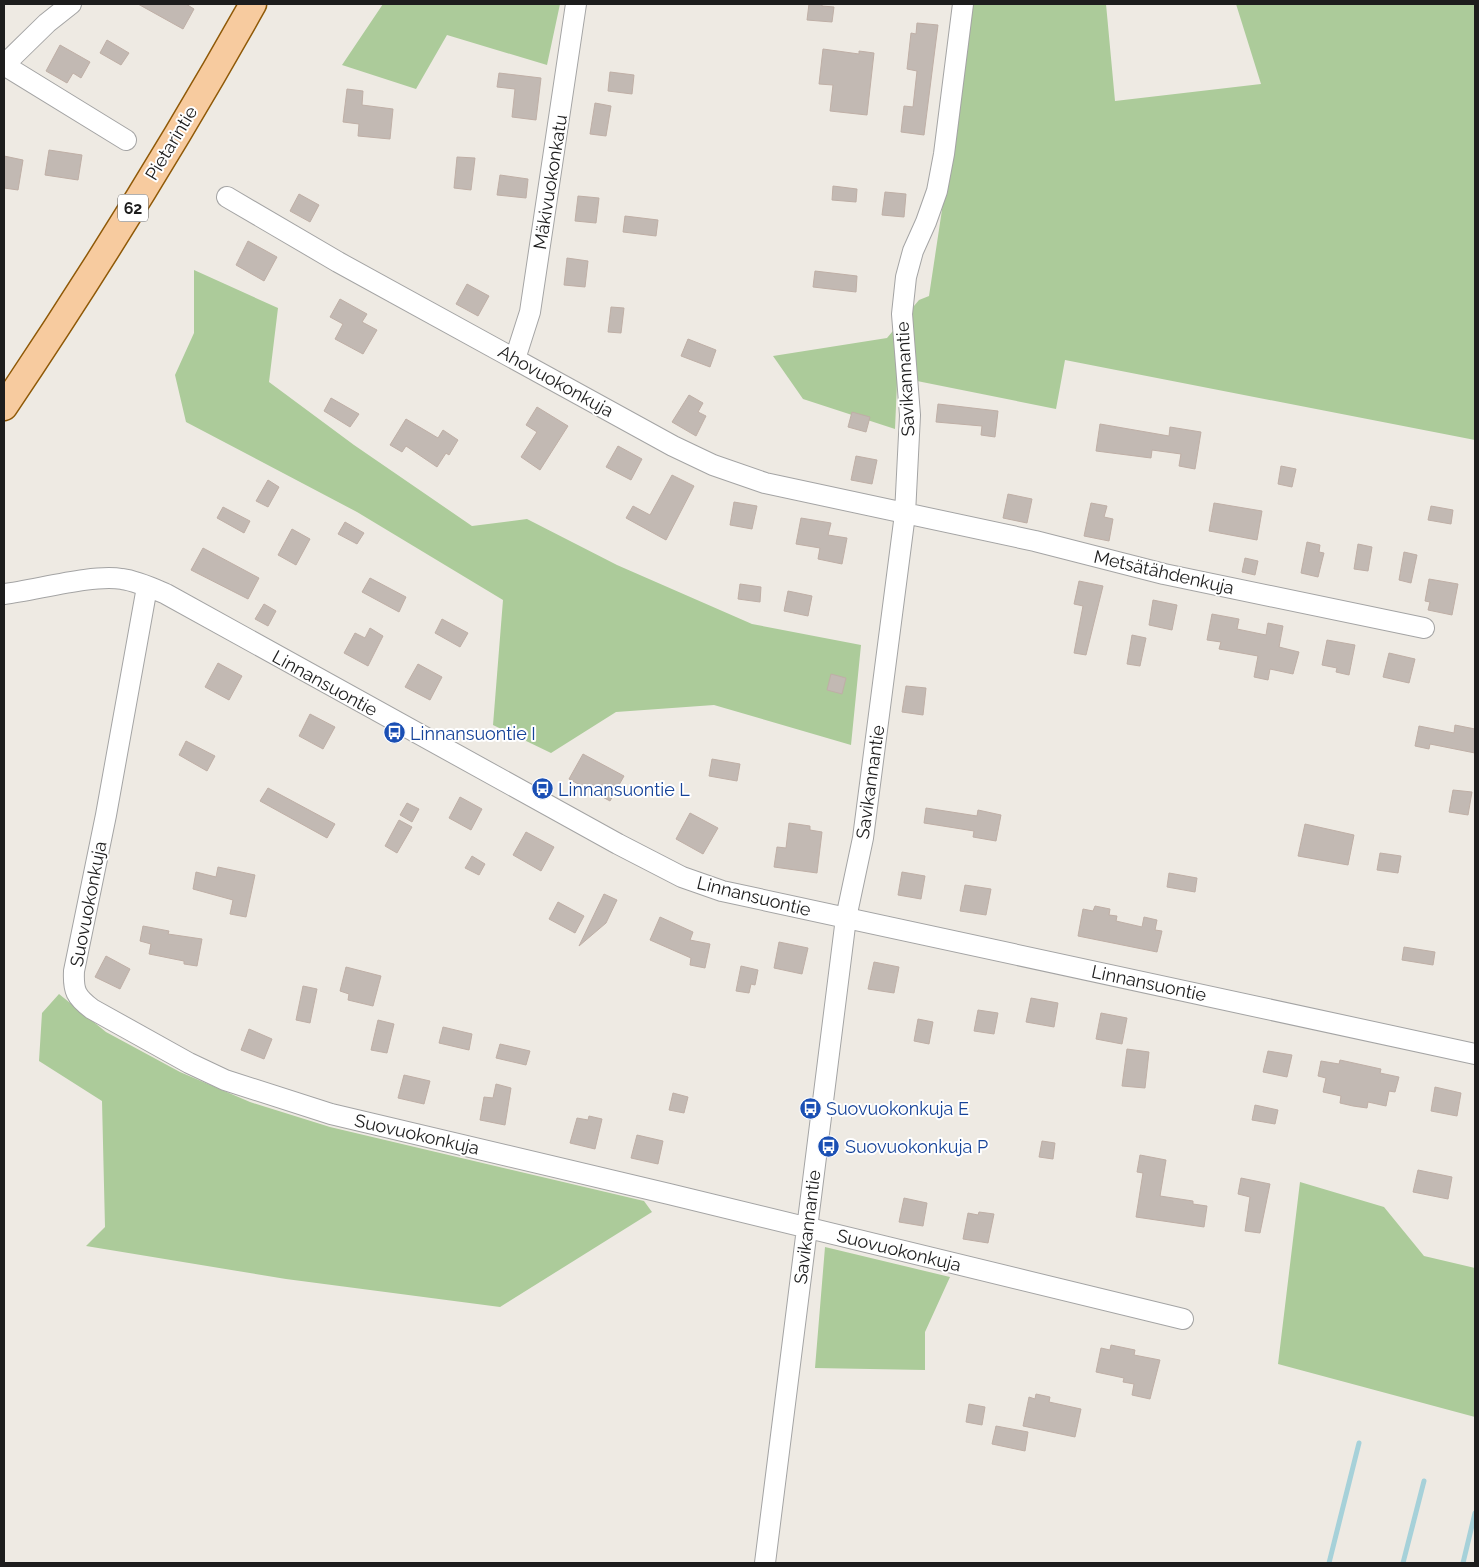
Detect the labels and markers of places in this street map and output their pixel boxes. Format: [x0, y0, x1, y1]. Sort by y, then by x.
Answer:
bus stop icon: Linnansuontie I [382, 721, 406, 745]
place label: Linnansuontie I [410, 723, 536, 744]
bus stop icon: Linnansuontie L [530, 777, 554, 801]
place label: Linnansuontie L [558, 779, 690, 800]
bus stop icon: Suovuokonkuja E [798, 1096, 822, 1120]
place label: Suovuokonkuja E [826, 1098, 969, 1119]
bus stop icon: Suovuokonkuja P [817, 1134, 841, 1158]
place label: Suovuokonkuja P [845, 1136, 988, 1157]

